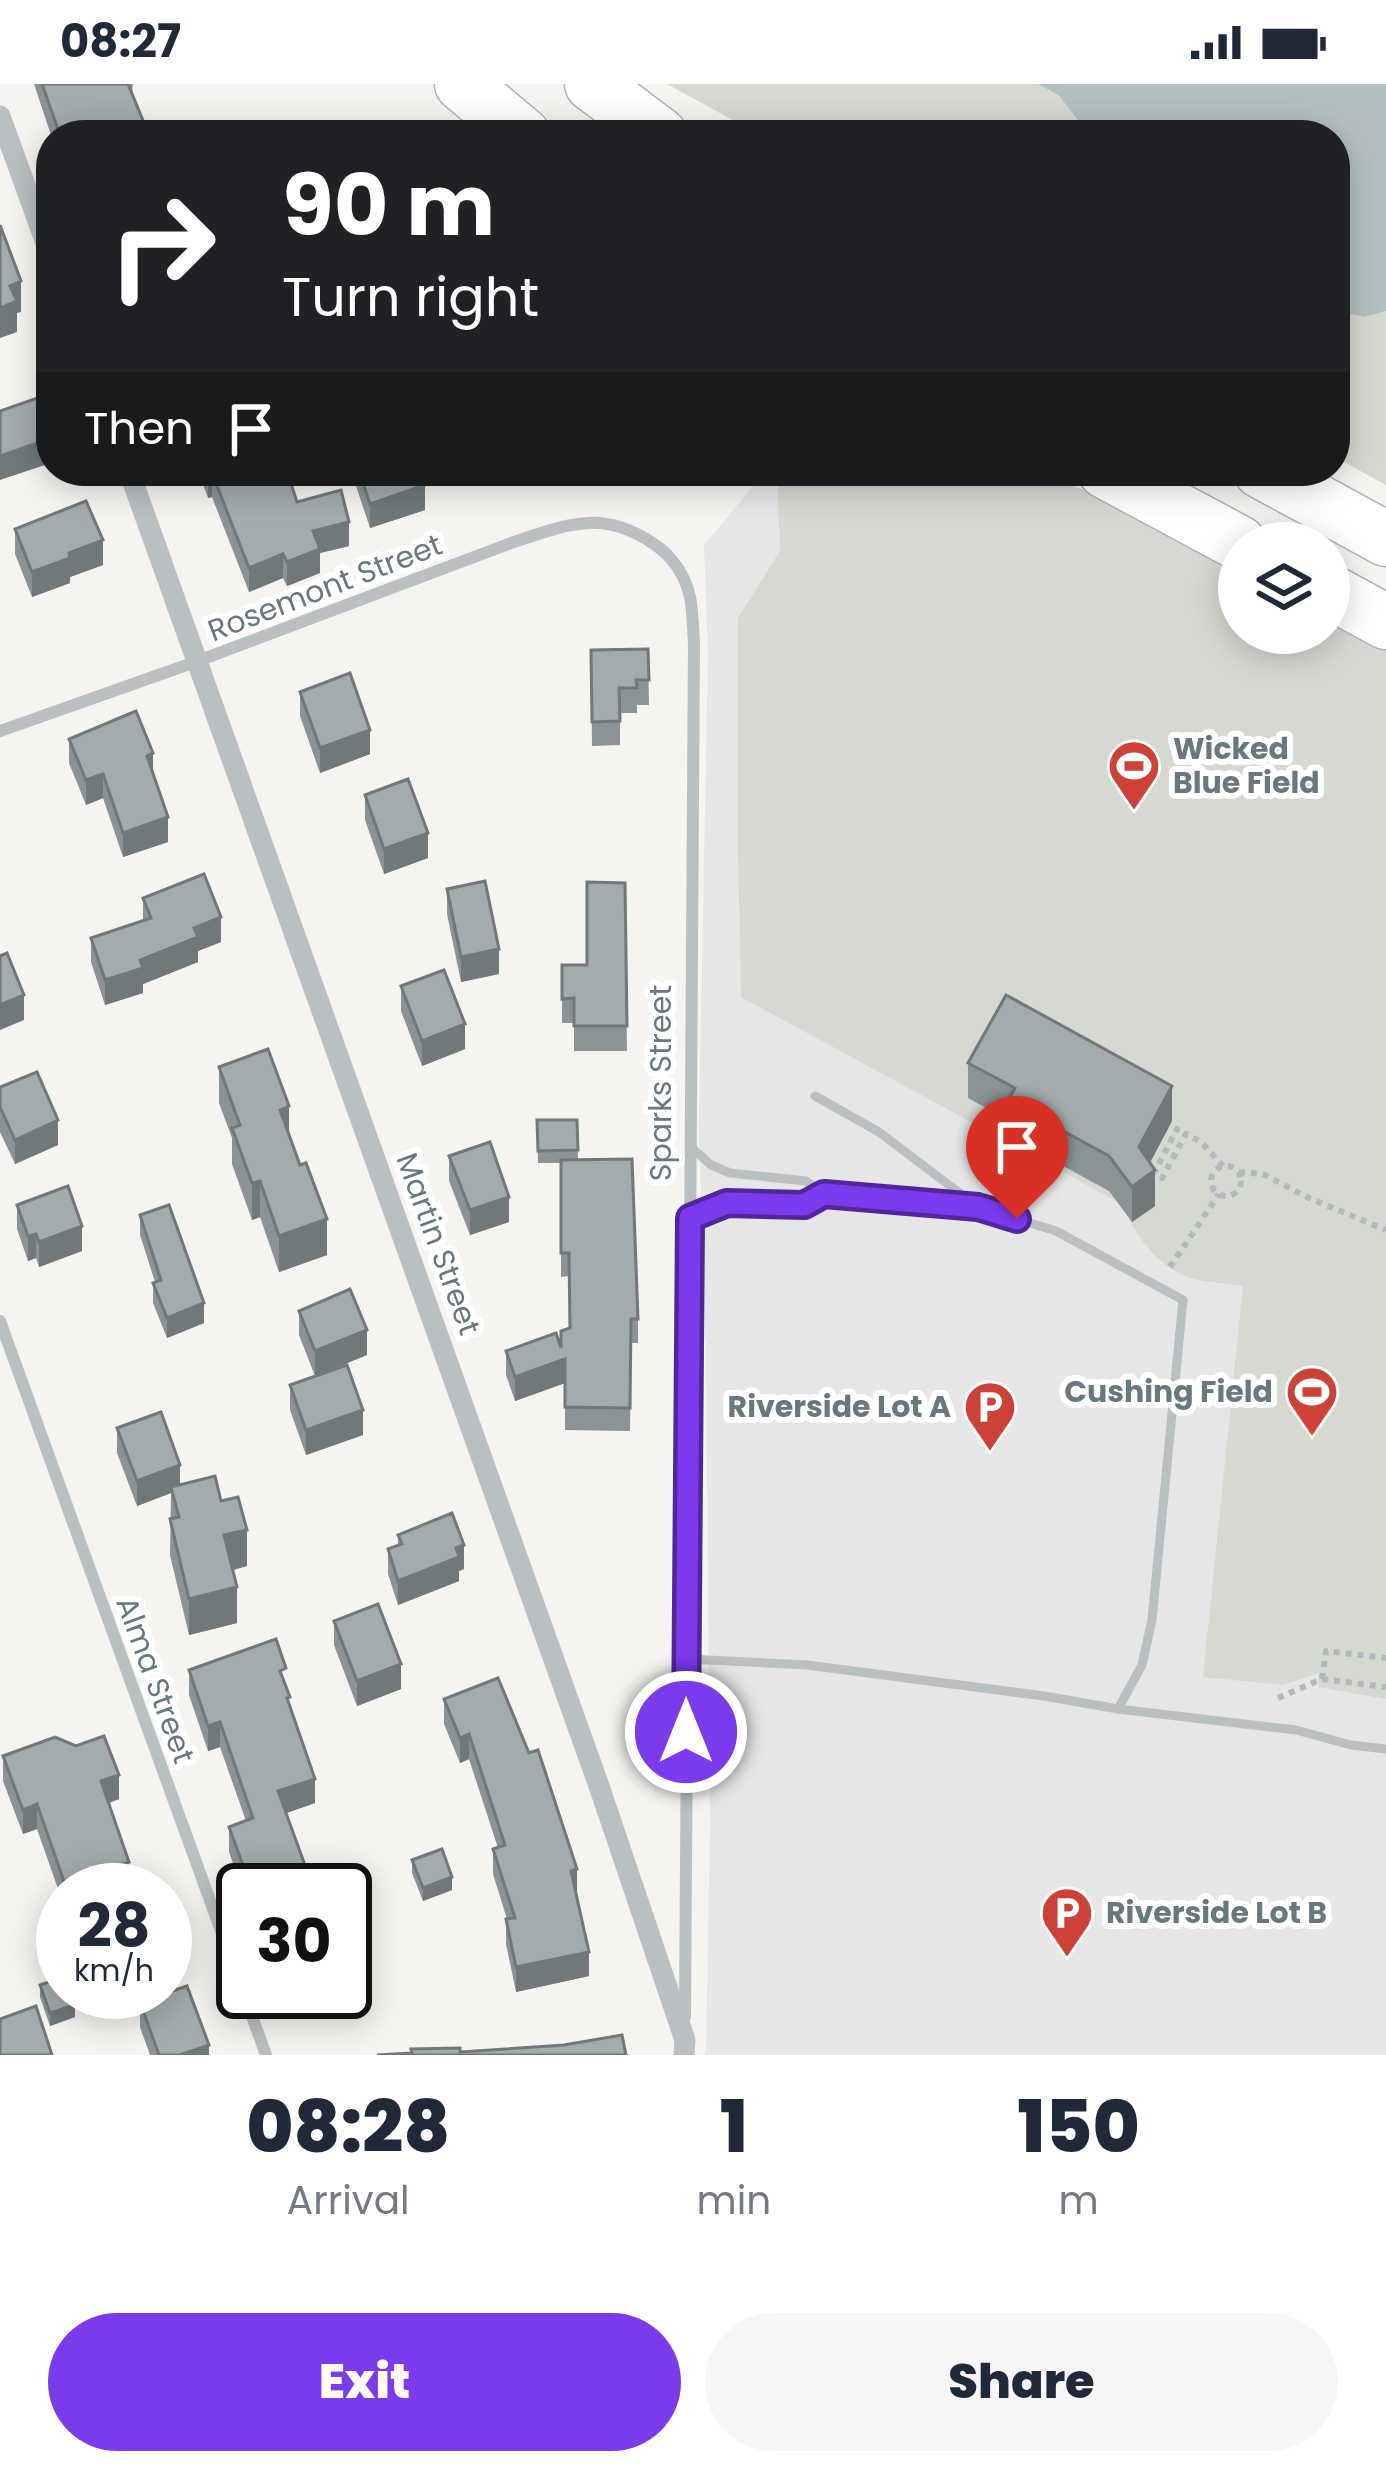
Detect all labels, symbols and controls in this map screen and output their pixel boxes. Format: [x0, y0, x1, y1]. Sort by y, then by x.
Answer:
text: 08:27 [60, 10, 181, 73]
text: 90 m [282, 147, 495, 264]
icon: right [84, 168, 240, 324]
text: Turn right [282, 259, 539, 335]
icon: arrive [218, 396, 284, 462]
text: Then [84, 397, 194, 460]
map controls [1218, 522, 1350, 654]
button: layers [1218, 522, 1350, 654]
street label: Rosemont Street [201, 523, 448, 652]
place label: Wicked Blue Field [1173, 727, 1320, 804]
sports icon: Wicked Blue Field [1106, 738, 1162, 812]
street label: Sparks Street [639, 985, 682, 1181]
pin [966, 1096, 1068, 1219]
icon: arrive [984, 1114, 1050, 1180]
street label: Martin Street [386, 1147, 491, 1341]
sports icon: Cushing Field [1284, 1364, 1340, 1438]
place label: Cushing Field [1064, 1370, 1273, 1413]
parking icon: Riverside Lot A [962, 1379, 1018, 1453]
place label: Riverside Lot A [728, 1385, 951, 1428]
street label: Alma Street [105, 1590, 206, 1769]
position arrow [623, 1669, 749, 1795]
speed limit sign: 30 [216, 1863, 372, 2019]
text: 28 [77, 1884, 151, 1968]
parking icon: Riverside Lot B [1039, 1885, 1095, 1959]
place label: Riverside Lot B [1106, 1891, 1327, 1934]
text: km/h [74, 1949, 154, 1992]
text: 08:28 [246, 2076, 450, 2177]
text: 1 [720, 2076, 748, 2177]
text: 150 [1017, 2076, 1140, 2177]
text: Arrival [287, 2173, 410, 2228]
text: min [697, 2173, 771, 2228]
text: m [1059, 2173, 1099, 2228]
button: Exit [48, 2313, 681, 2451]
button: Share [705, 2313, 1338, 2451]

